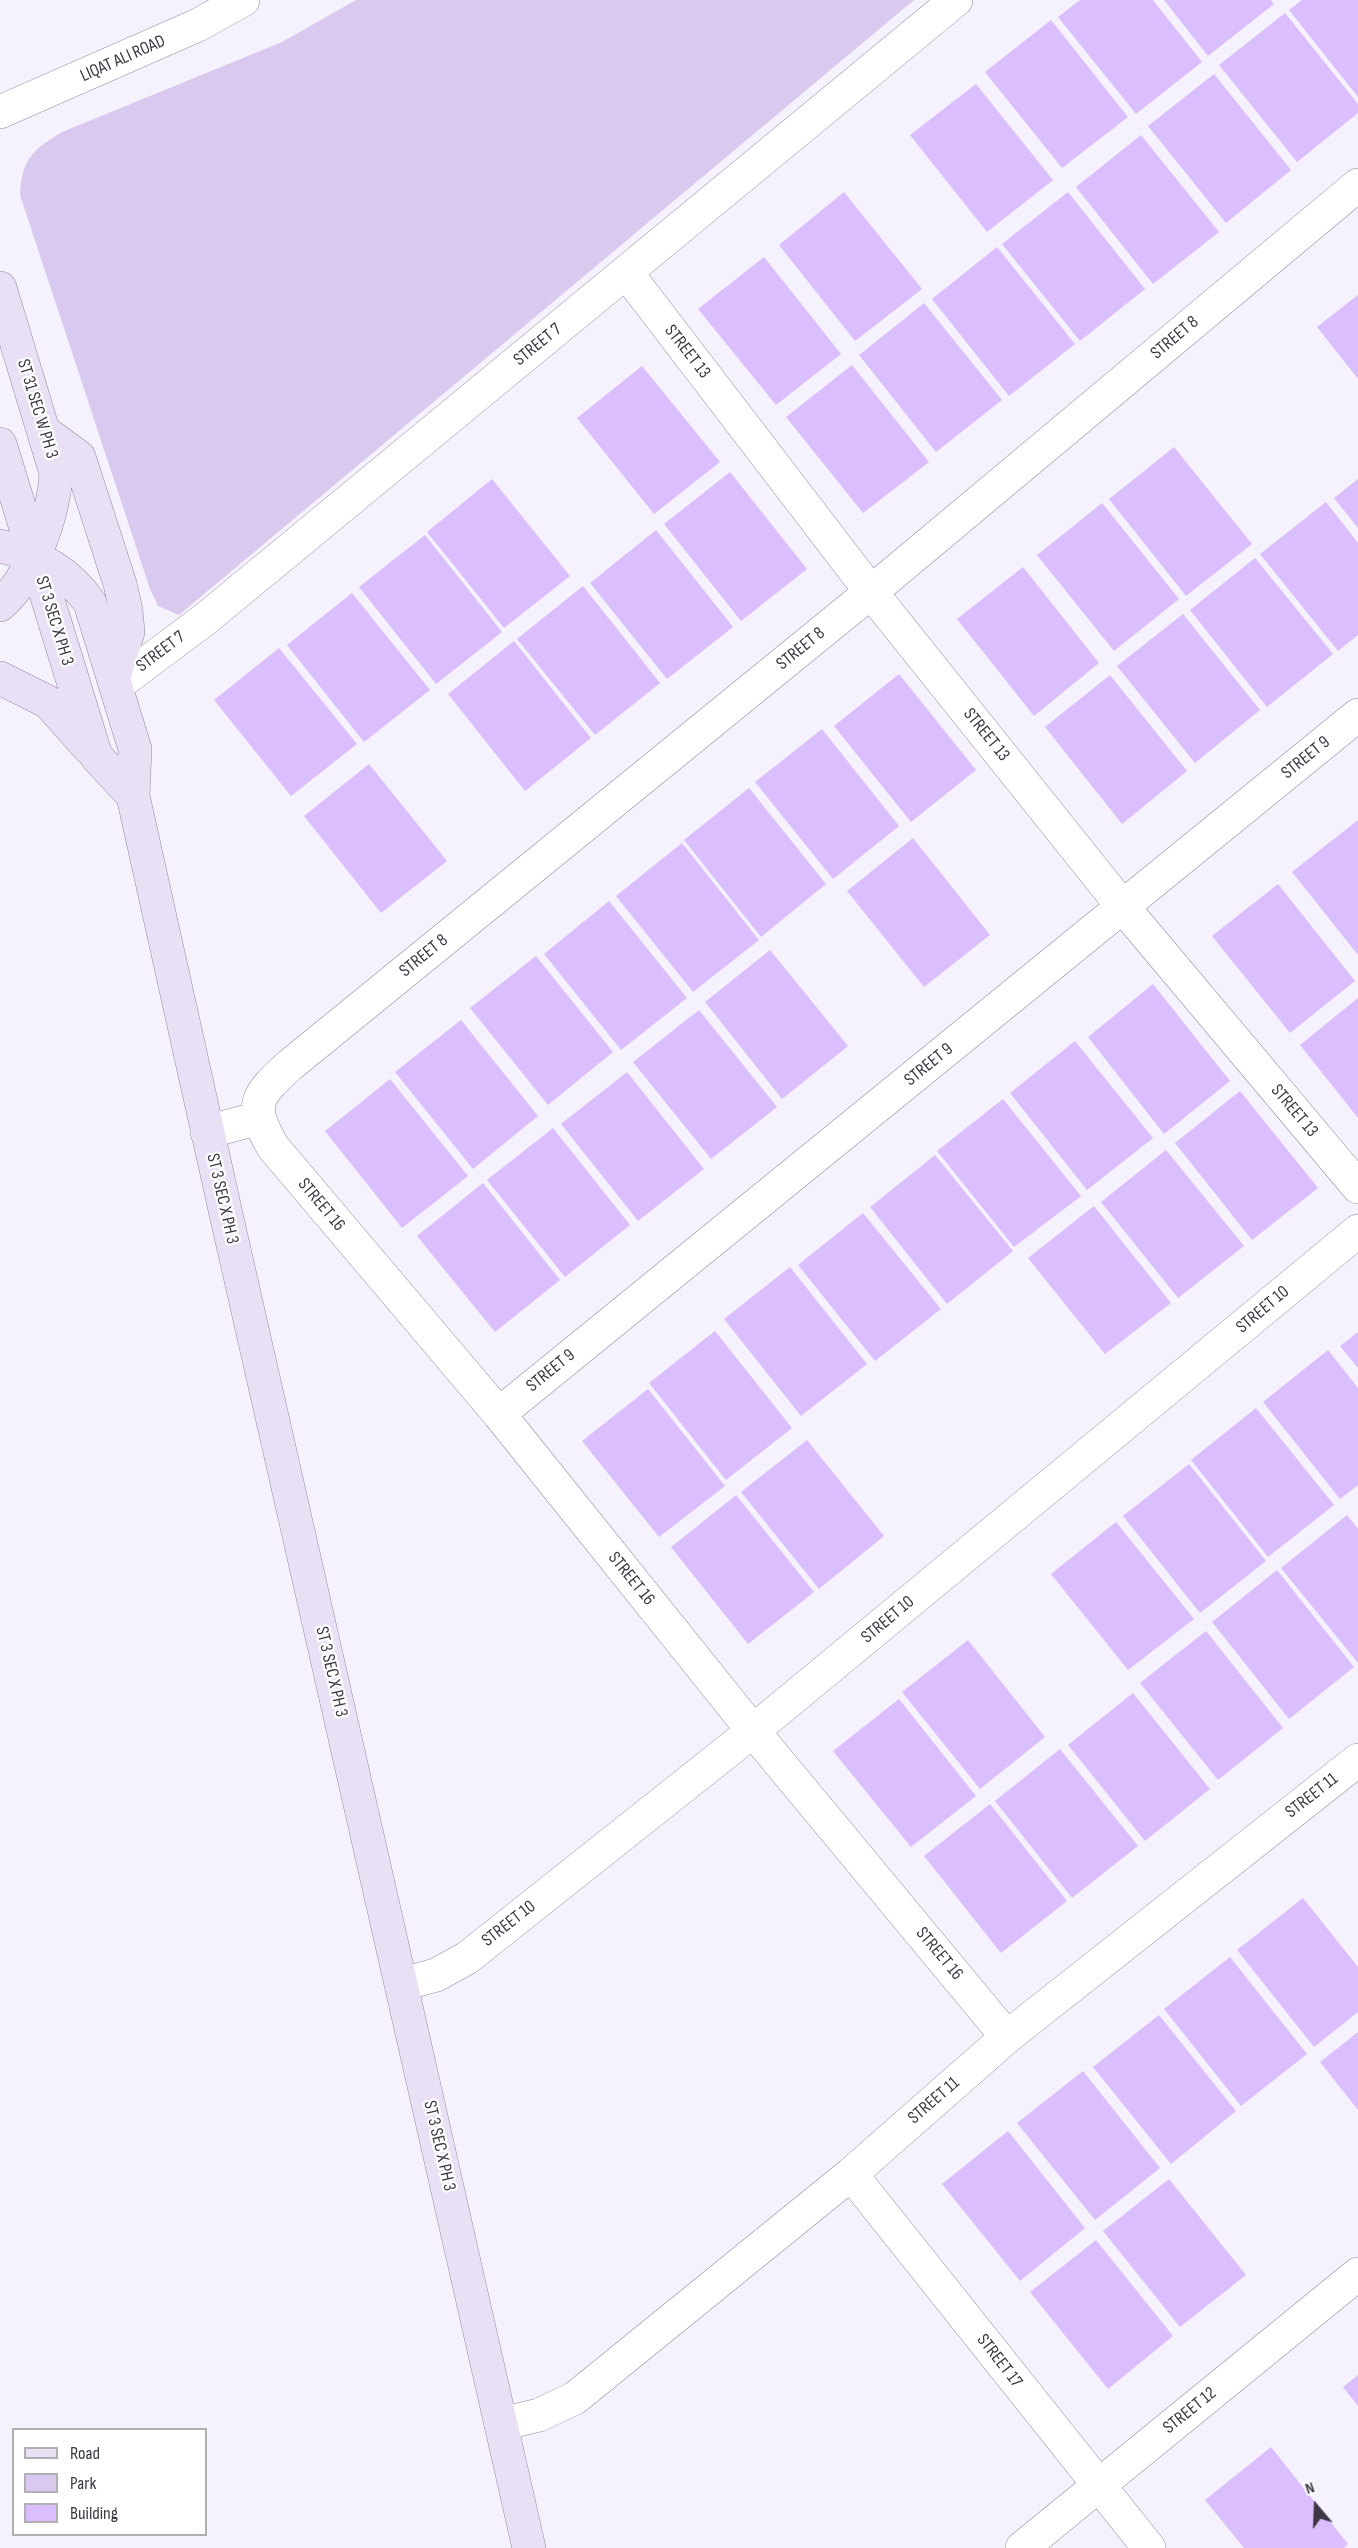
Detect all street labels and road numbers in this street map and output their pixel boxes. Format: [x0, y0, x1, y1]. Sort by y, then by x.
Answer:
street label: LIQAT ALI ROAD [77, 31, 169, 87]
street label: STREET 8 [1147, 312, 1203, 364]
street label: STREET 7 [510, 319, 566, 371]
street label: STREET 13 [659, 321, 715, 383]
street label: ST 31 SEC W PH 3 [12, 357, 62, 461]
street label: ST 3 SEC X PH 3 [30, 574, 78, 668]
street label: STREET 8 [772, 623, 830, 675]
street label: STREET 7 [132, 627, 190, 677]
street label: STREET 13 [958, 704, 1014, 766]
street label: STREET 9 [1277, 732, 1335, 784]
street label: STREET 8 [395, 930, 453, 982]
street label: STREET 9 [900, 1039, 958, 1091]
street label: STREET 13 [1266, 1080, 1322, 1142]
street label: ST 3 SEC X PH 3 [201, 1152, 243, 1246]
street label: STREET 16 [293, 1174, 349, 1236]
street label: STREET 10 [1232, 1282, 1294, 1338]
street label: STREET 9 [522, 1345, 580, 1397]
street label: STREET 16 [603, 1548, 659, 1610]
street label: STREET 10 [857, 1592, 919, 1648]
street label: ST 3 SEC X PH 3 [310, 1625, 352, 1719]
street label: STREET 11 [1281, 1769, 1343, 1823]
street label: STREET 10 [478, 1896, 540, 1952]
street label: STREET 16 [911, 1923, 967, 1985]
street label: STREET 11 [904, 2073, 964, 2129]
street label: ST 3 SEC X PH 3 [418, 2099, 460, 2193]
street label: STREET 17 [972, 2330, 1026, 2392]
street label: STREET 12 [1159, 2383, 1221, 2439]

